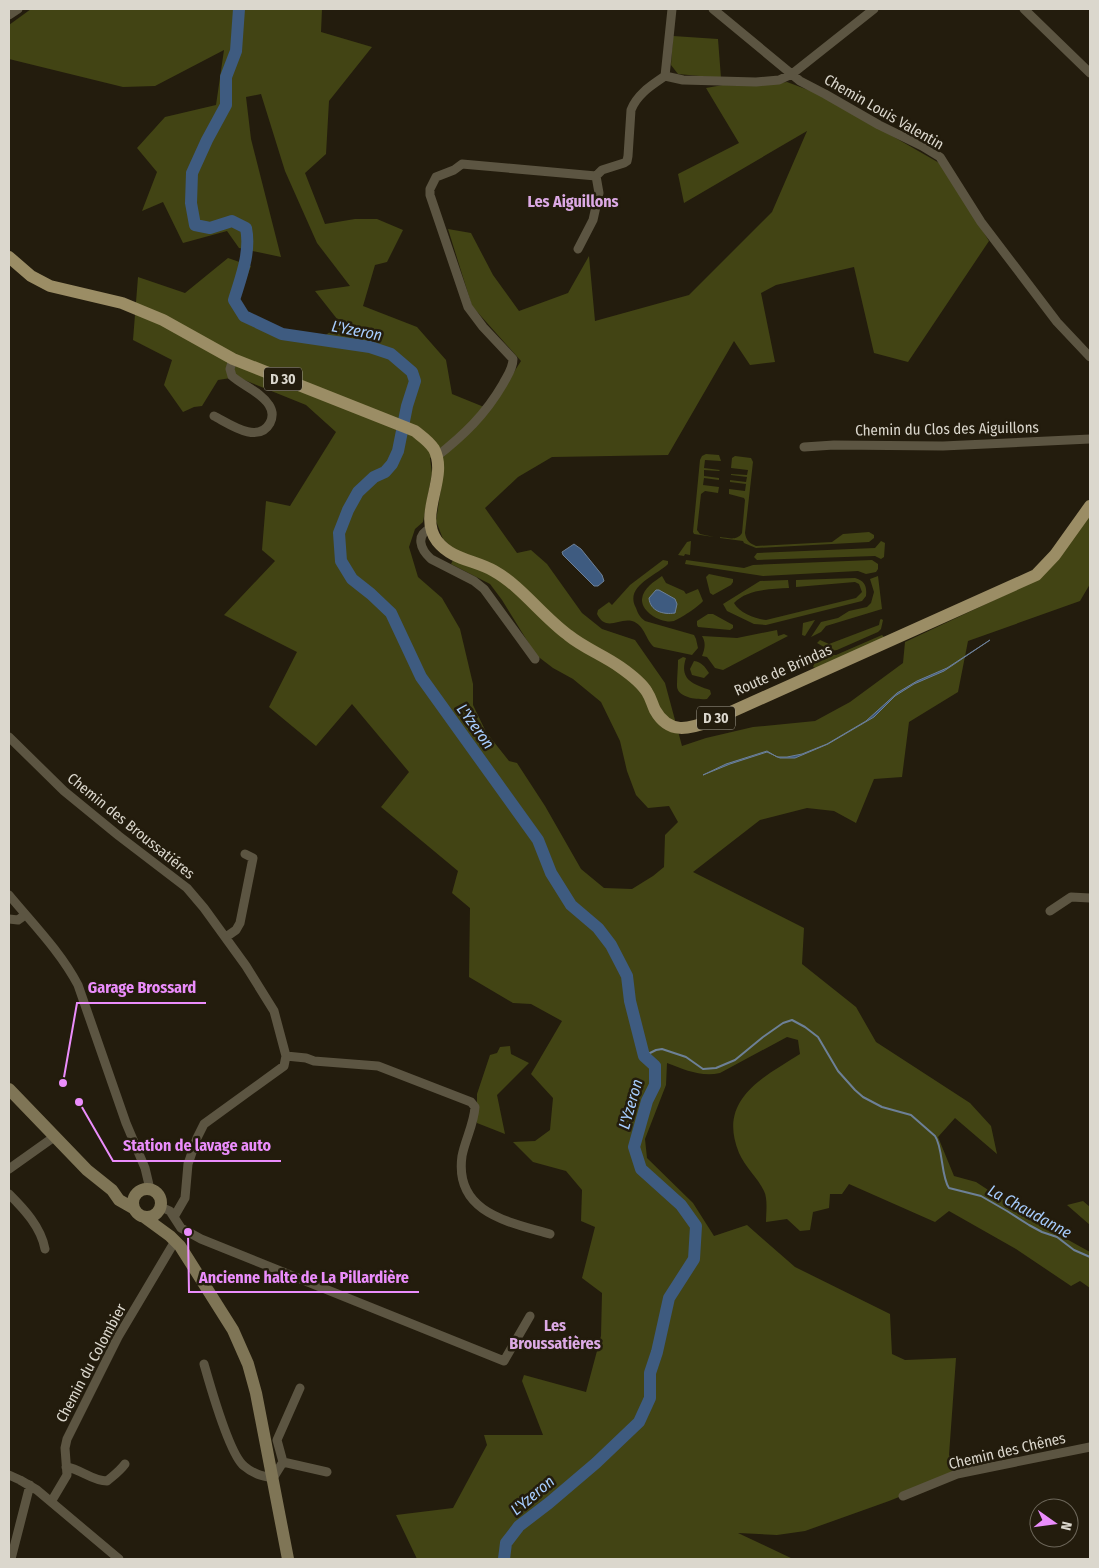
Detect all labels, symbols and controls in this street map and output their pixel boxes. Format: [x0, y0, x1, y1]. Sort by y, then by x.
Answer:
street label: Chemin Louis Valentin [821, 70, 947, 154]
district label: Les Aiguillons [527, 192, 619, 211]
water label: L'Yzeron [330, 316, 384, 345]
road number: D 30 [264, 368, 302, 390]
street label: Chemin du Clos des Aiguillons [855, 418, 1039, 440]
street label: Route de Brindas [731, 640, 835, 700]
water label: L'Yzeron [453, 700, 498, 753]
road number: D 30 [697, 706, 735, 730]
street label: Chemin des Broussatiéres [64, 769, 198, 883]
callout: Garage Brossard [77, 972, 206, 1003]
text: Garage Brossard [88, 978, 196, 997]
water label: L'Yzeron [614, 1077, 647, 1131]
callout: Station de lavage auto [113, 1130, 281, 1161]
text: Station de lavage auto [123, 1136, 272, 1155]
water label: La Chaudanne [985, 1181, 1075, 1242]
callout: Ancienne halte de La Pillardière [189, 1261, 419, 1292]
text: Ancienne halte de La Pillardière [198, 1268, 409, 1287]
street label: Chemin du Colombier [52, 1300, 130, 1425]
district label: Les Broussatières [509, 1316, 601, 1353]
street label: Chemin des Chênes [947, 1429, 1067, 1473]
water label: L'Yzeron [507, 1472, 558, 1519]
north arrow [1029, 1498, 1079, 1548]
text: N [1057, 1520, 1075, 1532]

